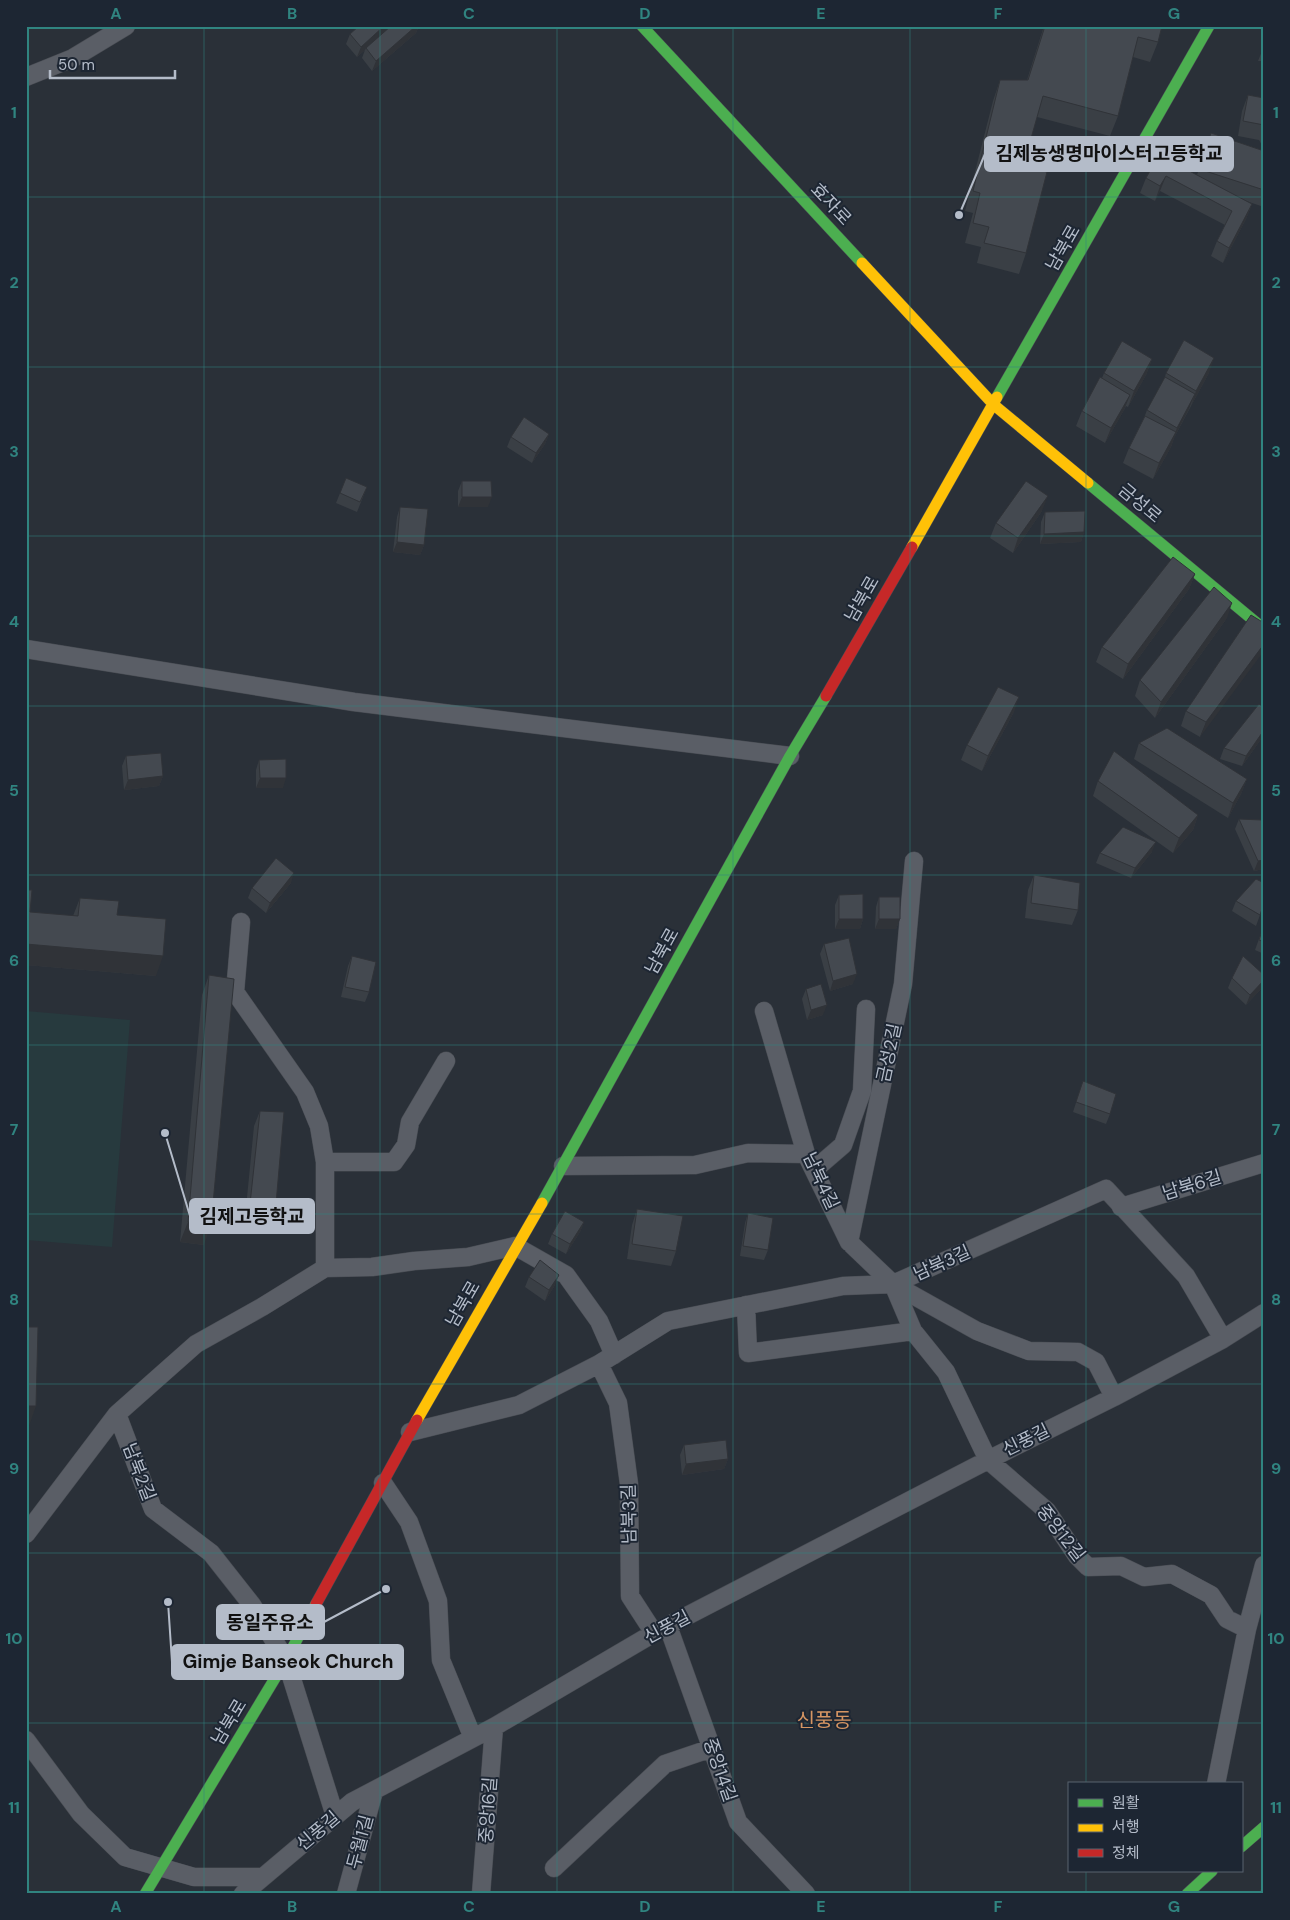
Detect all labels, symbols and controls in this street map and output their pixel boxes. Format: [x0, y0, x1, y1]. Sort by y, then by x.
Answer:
text: A [110, 3, 122, 24]
text: B [287, 3, 297, 24]
text: C [463, 3, 475, 24]
text: D [639, 3, 651, 24]
text: E [816, 3, 826, 24]
text: F [994, 3, 1003, 24]
text: G [1168, 3, 1180, 24]
scale bar [50, 48, 175, 80]
text: 50 m [58, 55, 95, 75]
text: 1 [11, 102, 17, 123]
text: 1 [1273, 102, 1279, 123]
callout: 김제농생명마이스터고등학교 [985, 137, 1233, 171]
text: 김제농생명마이스터고등학교 [995, 141, 1223, 166]
street label: 효자로 [805, 178, 857, 230]
street label: 남북로 [1040, 220, 1086, 276]
text: 2 [9, 272, 19, 293]
text: 2 [1271, 272, 1281, 293]
text: 3 [9, 441, 19, 462]
text: 3 [1271, 441, 1281, 462]
street label: 금성로 [1113, 478, 1167, 528]
street label: 남북로 [839, 571, 885, 627]
text: 4 [9, 611, 19, 632]
text: 4 [1271, 611, 1281, 632]
text: 5 [9, 780, 19, 801]
text: 5 [1271, 780, 1281, 801]
street label: 남북로 [639, 923, 685, 979]
text: 6 [9, 950, 19, 971]
text: 6 [1271, 950, 1281, 971]
street label: 금성2길 [871, 1021, 907, 1085]
text: 7 [10, 1119, 19, 1140]
text: 7 [1272, 1119, 1281, 1140]
street label: 남북4길 [797, 1148, 845, 1214]
street label: 남북6길 [1159, 1165, 1225, 1205]
callout: 김제고등학교 [190, 1199, 314, 1233]
text: 김제고등학교 [200, 1204, 304, 1229]
street label: 남북3길 [910, 1240, 974, 1286]
street label: 남북로 [440, 1276, 486, 1332]
text: 8 [9, 1289, 19, 1310]
text: 8 [1271, 1289, 1281, 1310]
street label: 신풍길 [998, 1418, 1054, 1462]
street label: 남북2길 [117, 1440, 161, 1504]
text: 9 [9, 1458, 19, 1479]
text: 9 [1271, 1458, 1281, 1479]
street label: 남북3길 [616, 1484, 642, 1544]
street label: 중앙12길 [1031, 1500, 1091, 1566]
callout: 동일주유소 [217, 1605, 324, 1639]
street label: 신풍길 [639, 1605, 695, 1649]
text: 동일주유소 [226, 1610, 314, 1635]
text: 10 [5, 1628, 23, 1649]
text: 10 [1267, 1628, 1285, 1649]
callout: Gimje Banseok Church [172, 1645, 403, 1679]
text: Gimje Banseok Church [183, 1649, 393, 1674]
street label: 남북로 [206, 1695, 252, 1749]
district label: 신풍동 [796, 1707, 852, 1733]
street label: 중앙14길 [698, 1735, 742, 1805]
street label: 중앙16길 [474, 1776, 502, 1844]
legend [1068, 1782, 1242, 1872]
text: 원활 [1112, 1793, 1140, 1813]
text: 11 [8, 1797, 20, 1818]
text: 11 [1270, 1797, 1282, 1818]
street label: 신풍길 [291, 1806, 345, 1856]
street label: 두월1길 [341, 1812, 379, 1872]
text: 서행 [1112, 1817, 1140, 1837]
text: 정체 [1112, 1843, 1140, 1863]
text: A [110, 1896, 122, 1917]
text: B [287, 1896, 297, 1917]
text: C [463, 1896, 475, 1917]
text: D [639, 1896, 651, 1917]
text: E [816, 1896, 826, 1917]
text: F [994, 1896, 1003, 1917]
text: G [1168, 1896, 1180, 1917]

